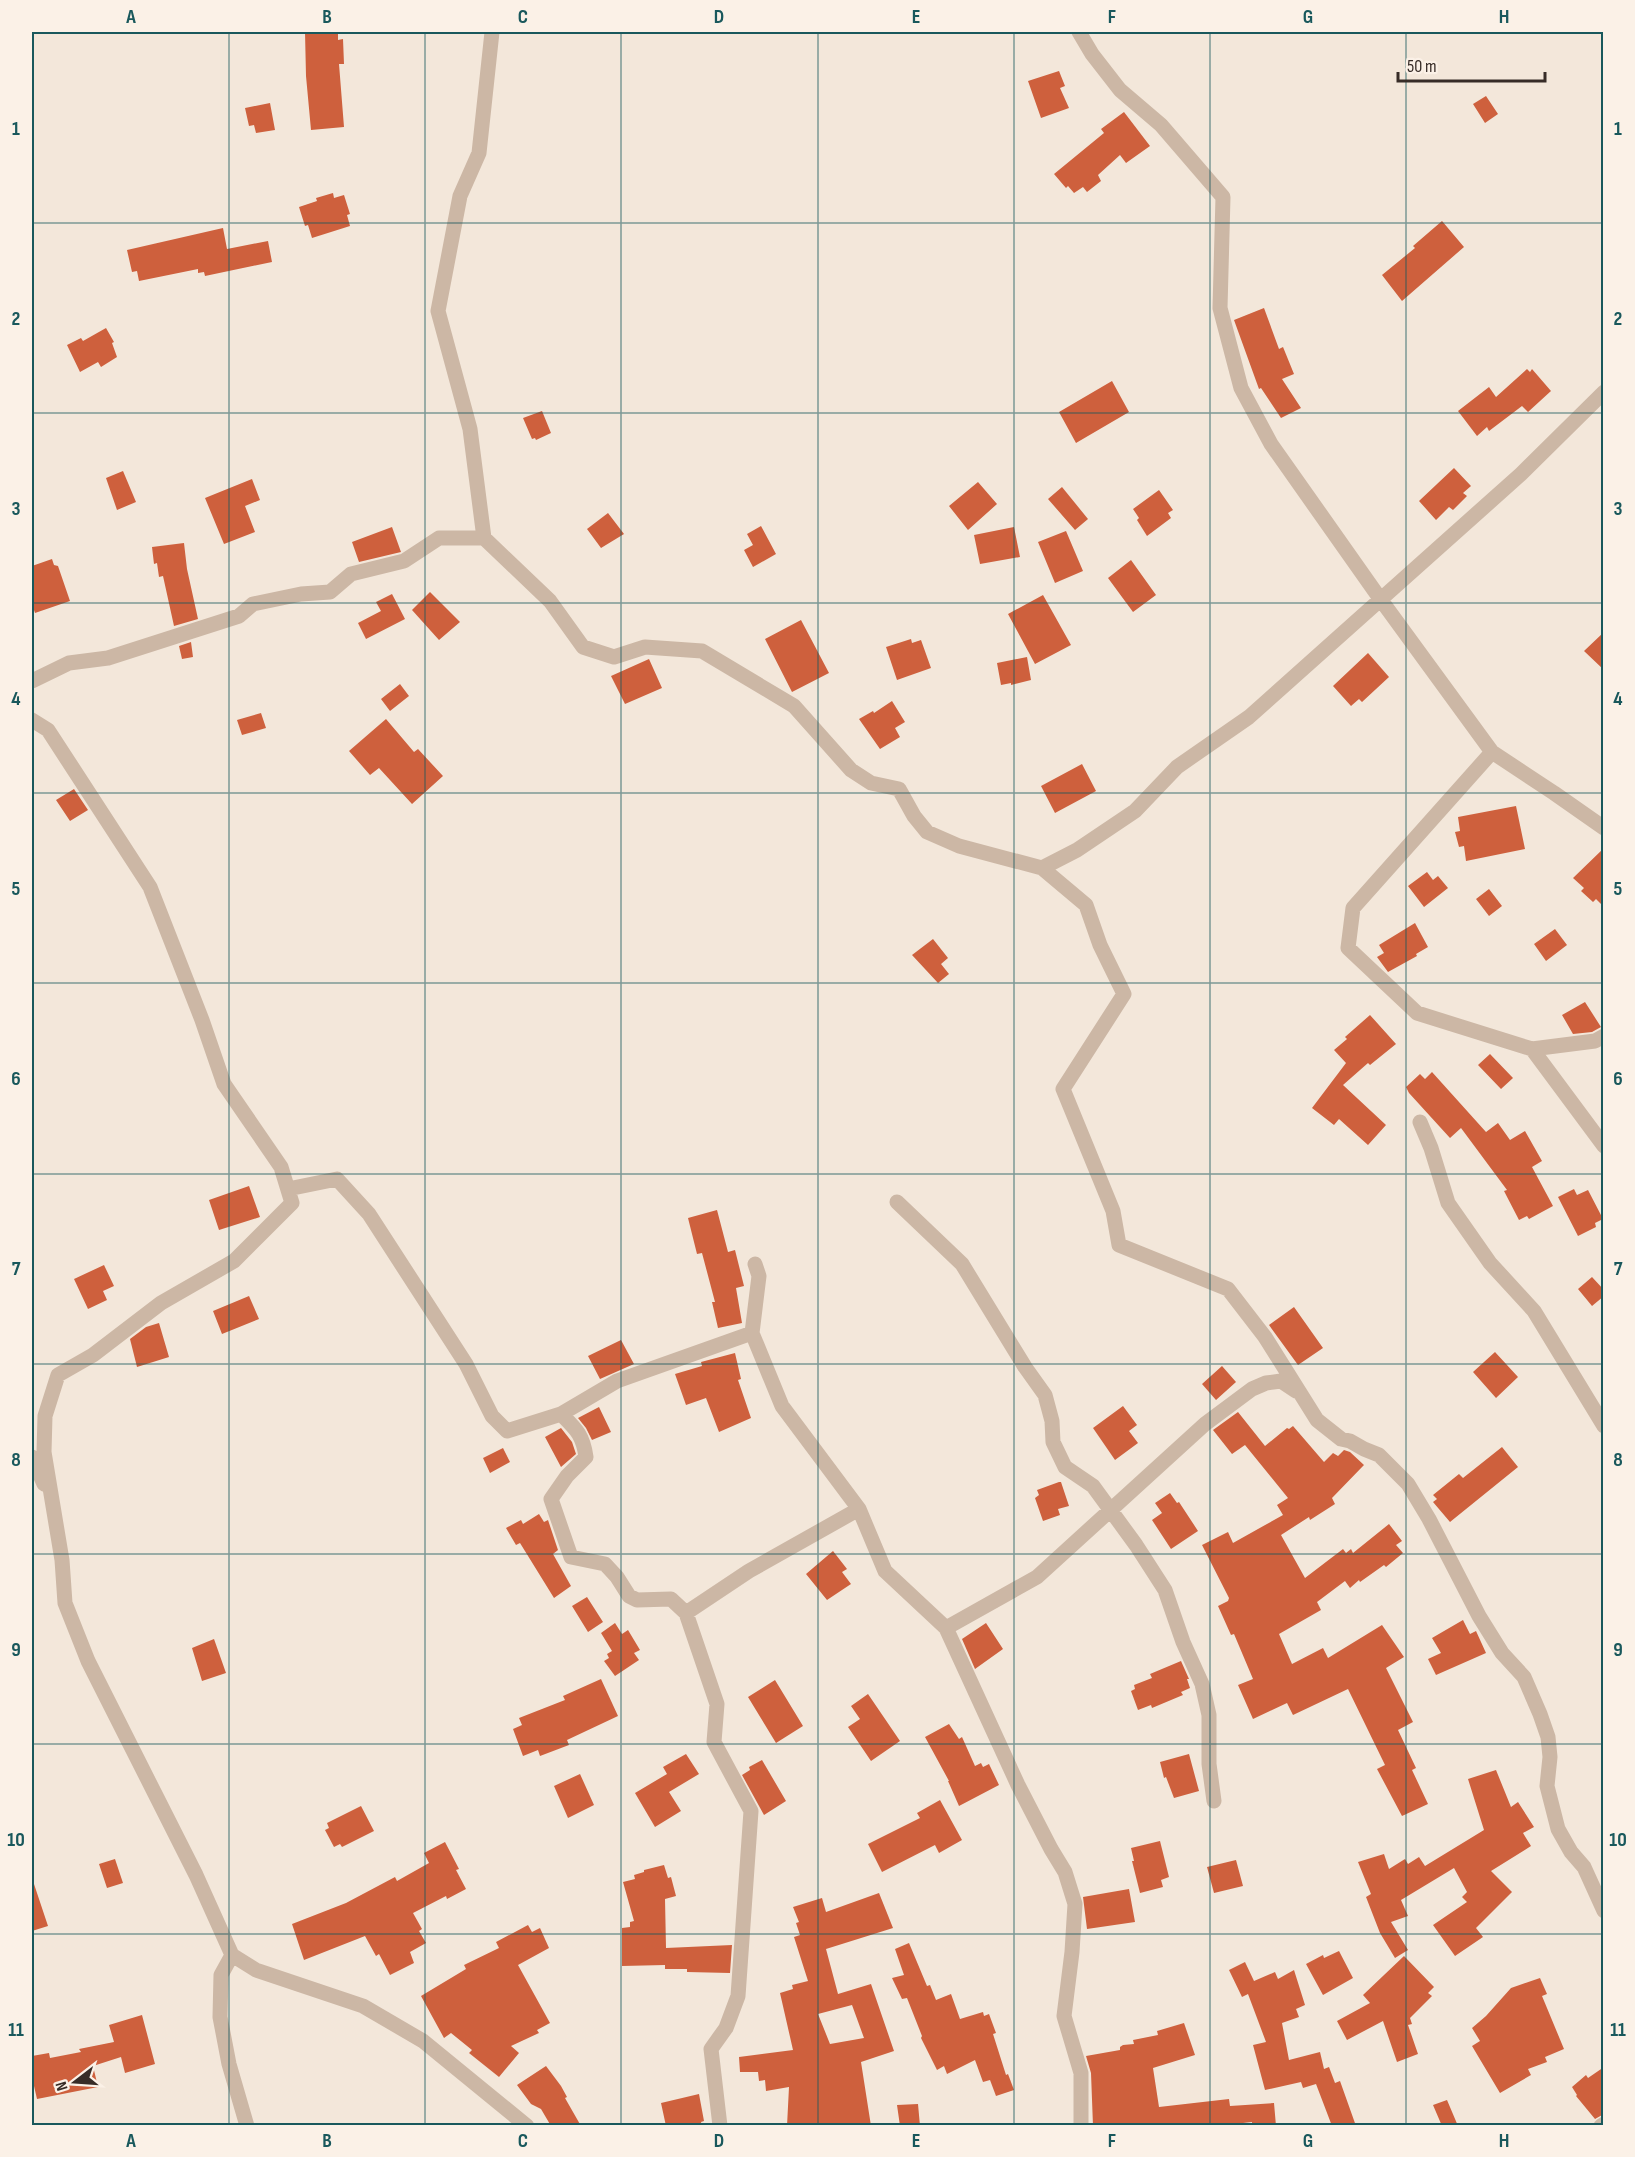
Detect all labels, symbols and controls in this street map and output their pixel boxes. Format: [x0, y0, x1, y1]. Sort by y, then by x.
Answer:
text: A [125, 5, 136, 29]
text: B [322, 5, 332, 29]
text: C [518, 5, 528, 29]
text: D [714, 5, 724, 29]
text: E [912, 5, 920, 29]
text: F [1108, 5, 1116, 29]
text: G [1303, 5, 1313, 29]
text: H [1499, 5, 1509, 29]
scale bar [1398, 45, 1545, 83]
text: 50 m [1407, 56, 1437, 77]
text: 1 [12, 117, 20, 141]
text: 1 [1614, 117, 1622, 141]
text: 2 [12, 307, 20, 331]
text: 2 [1614, 307, 1622, 331]
text: 3 [12, 497, 21, 521]
text: 3 [1614, 497, 1623, 521]
text: 4 [11, 687, 21, 711]
text: 4 [1613, 687, 1623, 711]
text: 5 [12, 877, 21, 901]
text: 5 [1614, 877, 1623, 901]
text: 6 [11, 1067, 21, 1091]
text: 6 [1613, 1067, 1623, 1091]
text: 7 [12, 1257, 21, 1281]
text: 7 [1614, 1257, 1623, 1281]
text: 8 [11, 1448, 21, 1472]
text: 8 [1613, 1448, 1623, 1472]
text: 9 [11, 1638, 21, 1662]
text: 9 [1613, 1638, 1623, 1662]
text: 10 [7, 1828, 25, 1852]
text: 10 [1609, 1828, 1627, 1852]
text: 11 [8, 2018, 24, 2042]
text: 11 [1610, 2018, 1626, 2042]
north arrow [45, 2052, 105, 2112]
text: N [52, 2079, 72, 2093]
text: A [125, 2129, 136, 2153]
text: B [322, 2129, 332, 2153]
text: C [518, 2129, 528, 2153]
text: D [714, 2129, 724, 2153]
text: E [912, 2129, 920, 2153]
text: F [1108, 2129, 1116, 2153]
text: G [1303, 2129, 1313, 2153]
text: H [1499, 2129, 1509, 2153]

